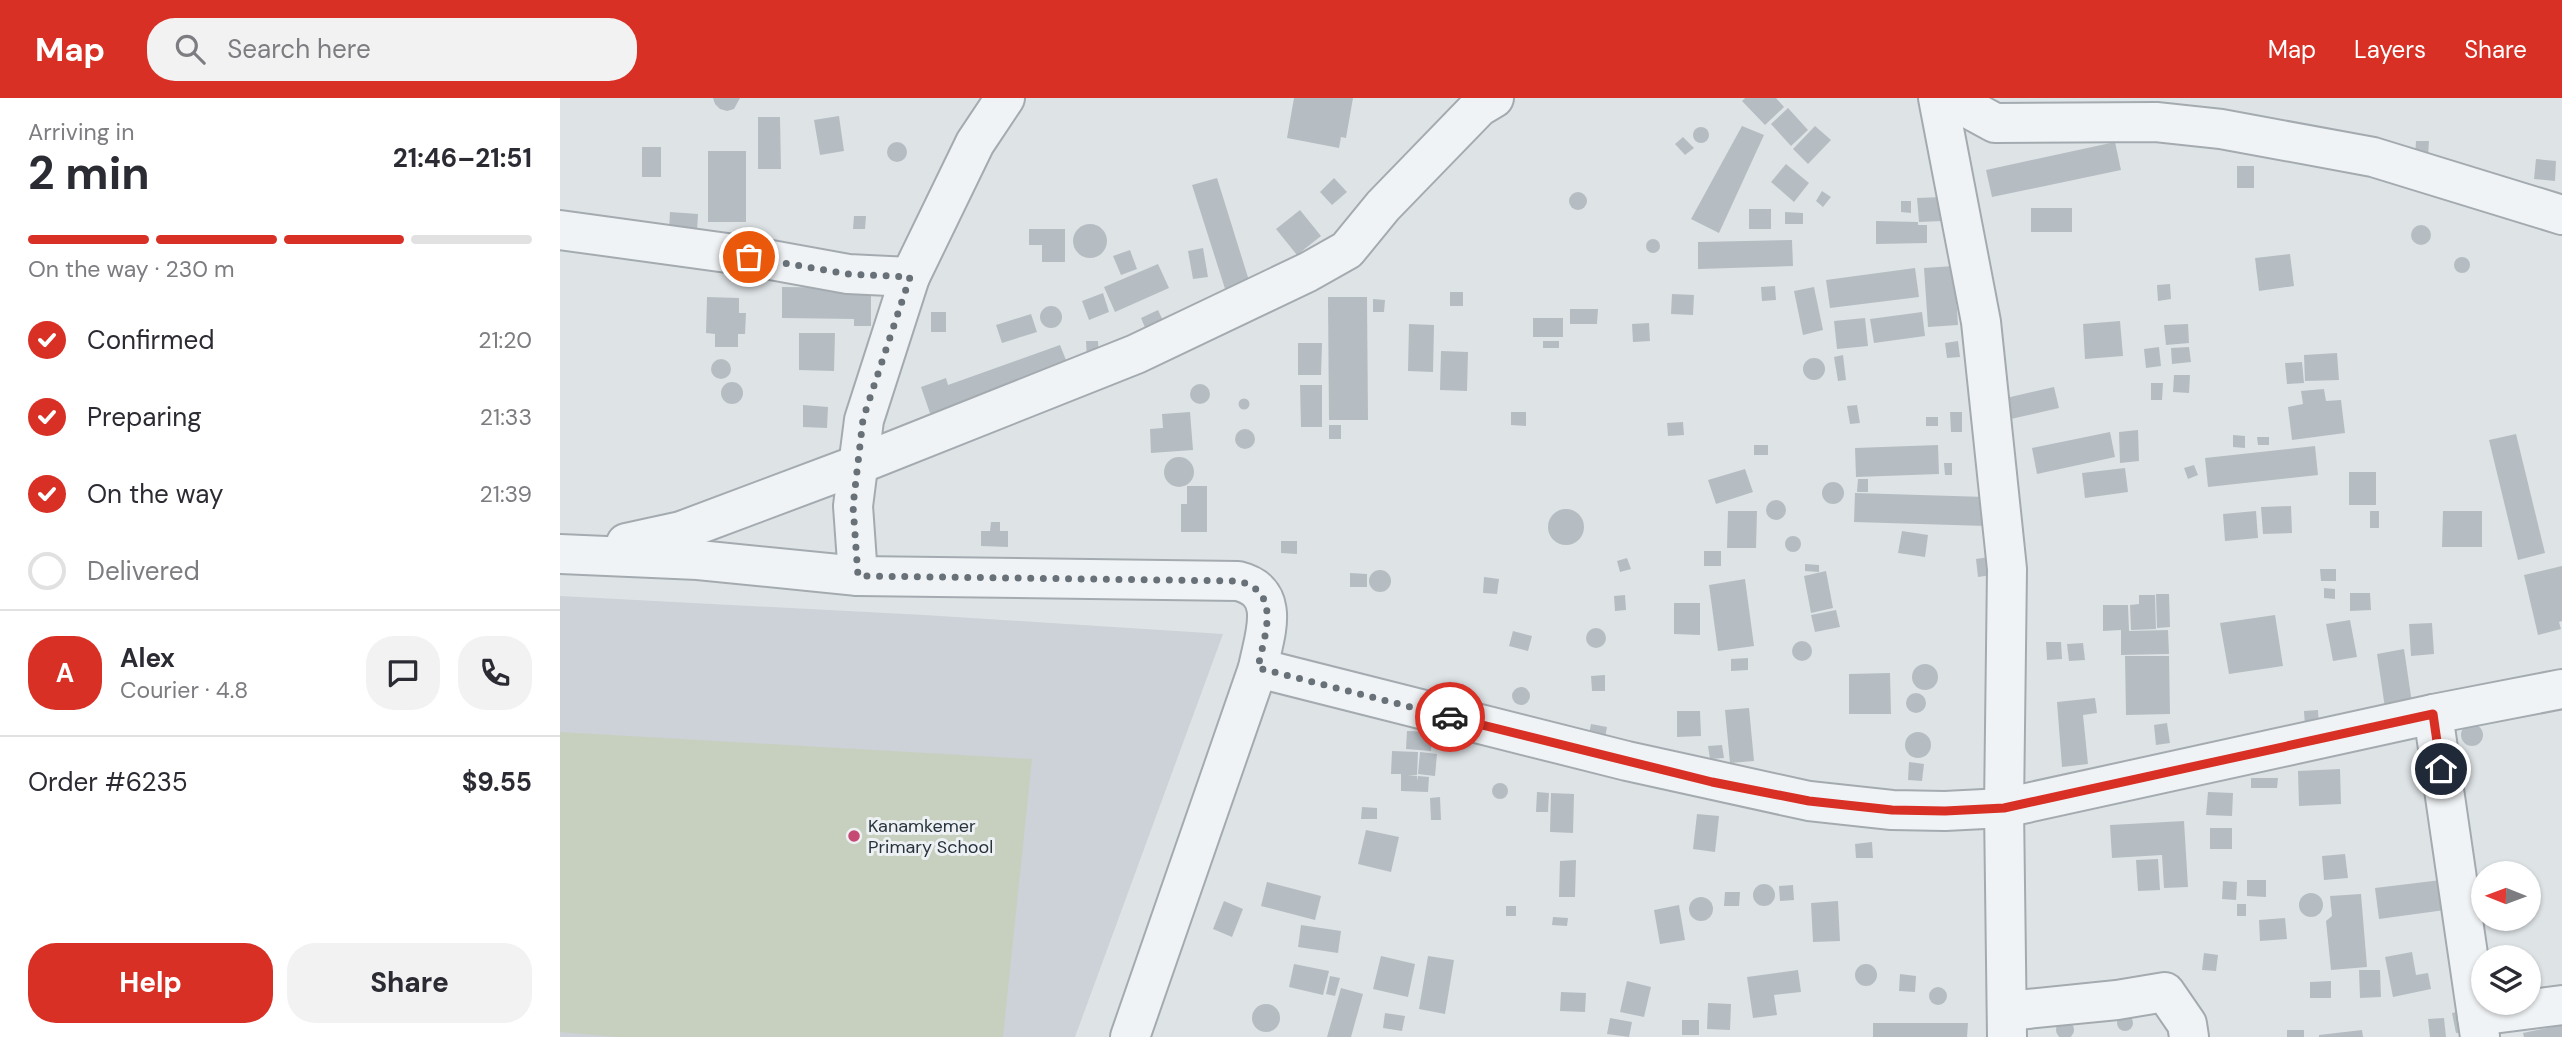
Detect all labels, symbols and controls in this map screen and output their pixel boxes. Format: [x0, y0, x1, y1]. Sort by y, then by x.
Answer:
search box [147, 18, 637, 81]
text: Map [35, 28, 105, 71]
icon: search [171, 30, 209, 68]
text: Search here [227, 32, 371, 66]
text: Map [2268, 34, 2316, 65]
text: Layers [2354, 34, 2426, 65]
text: Share [2464, 34, 2527, 65]
text: Arriving in [28, 117, 134, 147]
text: 21:46–21:51 [393, 141, 532, 175]
text: 2 min [28, 143, 150, 203]
pin [719, 227, 779, 287]
icon: bag [730, 238, 768, 276]
text: On the way · 230 m [28, 254, 235, 284]
icon: check [28, 321, 66, 359]
text: Confirmed [87, 323, 214, 357]
text: 21:20 [478, 325, 532, 355]
icon: check [28, 398, 66, 436]
text: Preparing [87, 400, 202, 434]
text: 21:33 [480, 402, 532, 432]
icon: check [28, 475, 66, 513]
text: On the way [87, 477, 223, 511]
text: 21:39 [480, 479, 532, 509]
text: Delivered [87, 554, 200, 588]
button: chat [366, 636, 440, 710]
button: phone [458, 636, 532, 710]
text: Alex [120, 641, 175, 675]
text: A [56, 656, 74, 690]
text: Courier · 4.8 [120, 675, 248, 705]
courier [1415, 682, 1485, 752]
icon: car [1431, 698, 1469, 736]
pin [2411, 739, 2471, 799]
icon: home [2422, 750, 2460, 788]
text: Order #6235 [28, 765, 188, 799]
text: $9.55 [462, 765, 532, 799]
place label: Kanamkemer Primary School [868, 814, 993, 859]
marker: Kanamkemer Primary School [846, 828, 862, 844]
north arrow [2471, 861, 2541, 931]
map controls [2471, 861, 2541, 1015]
button: Help [28, 943, 273, 1023]
button: Share [287, 943, 532, 1023]
button: layers [2471, 945, 2541, 1015]

